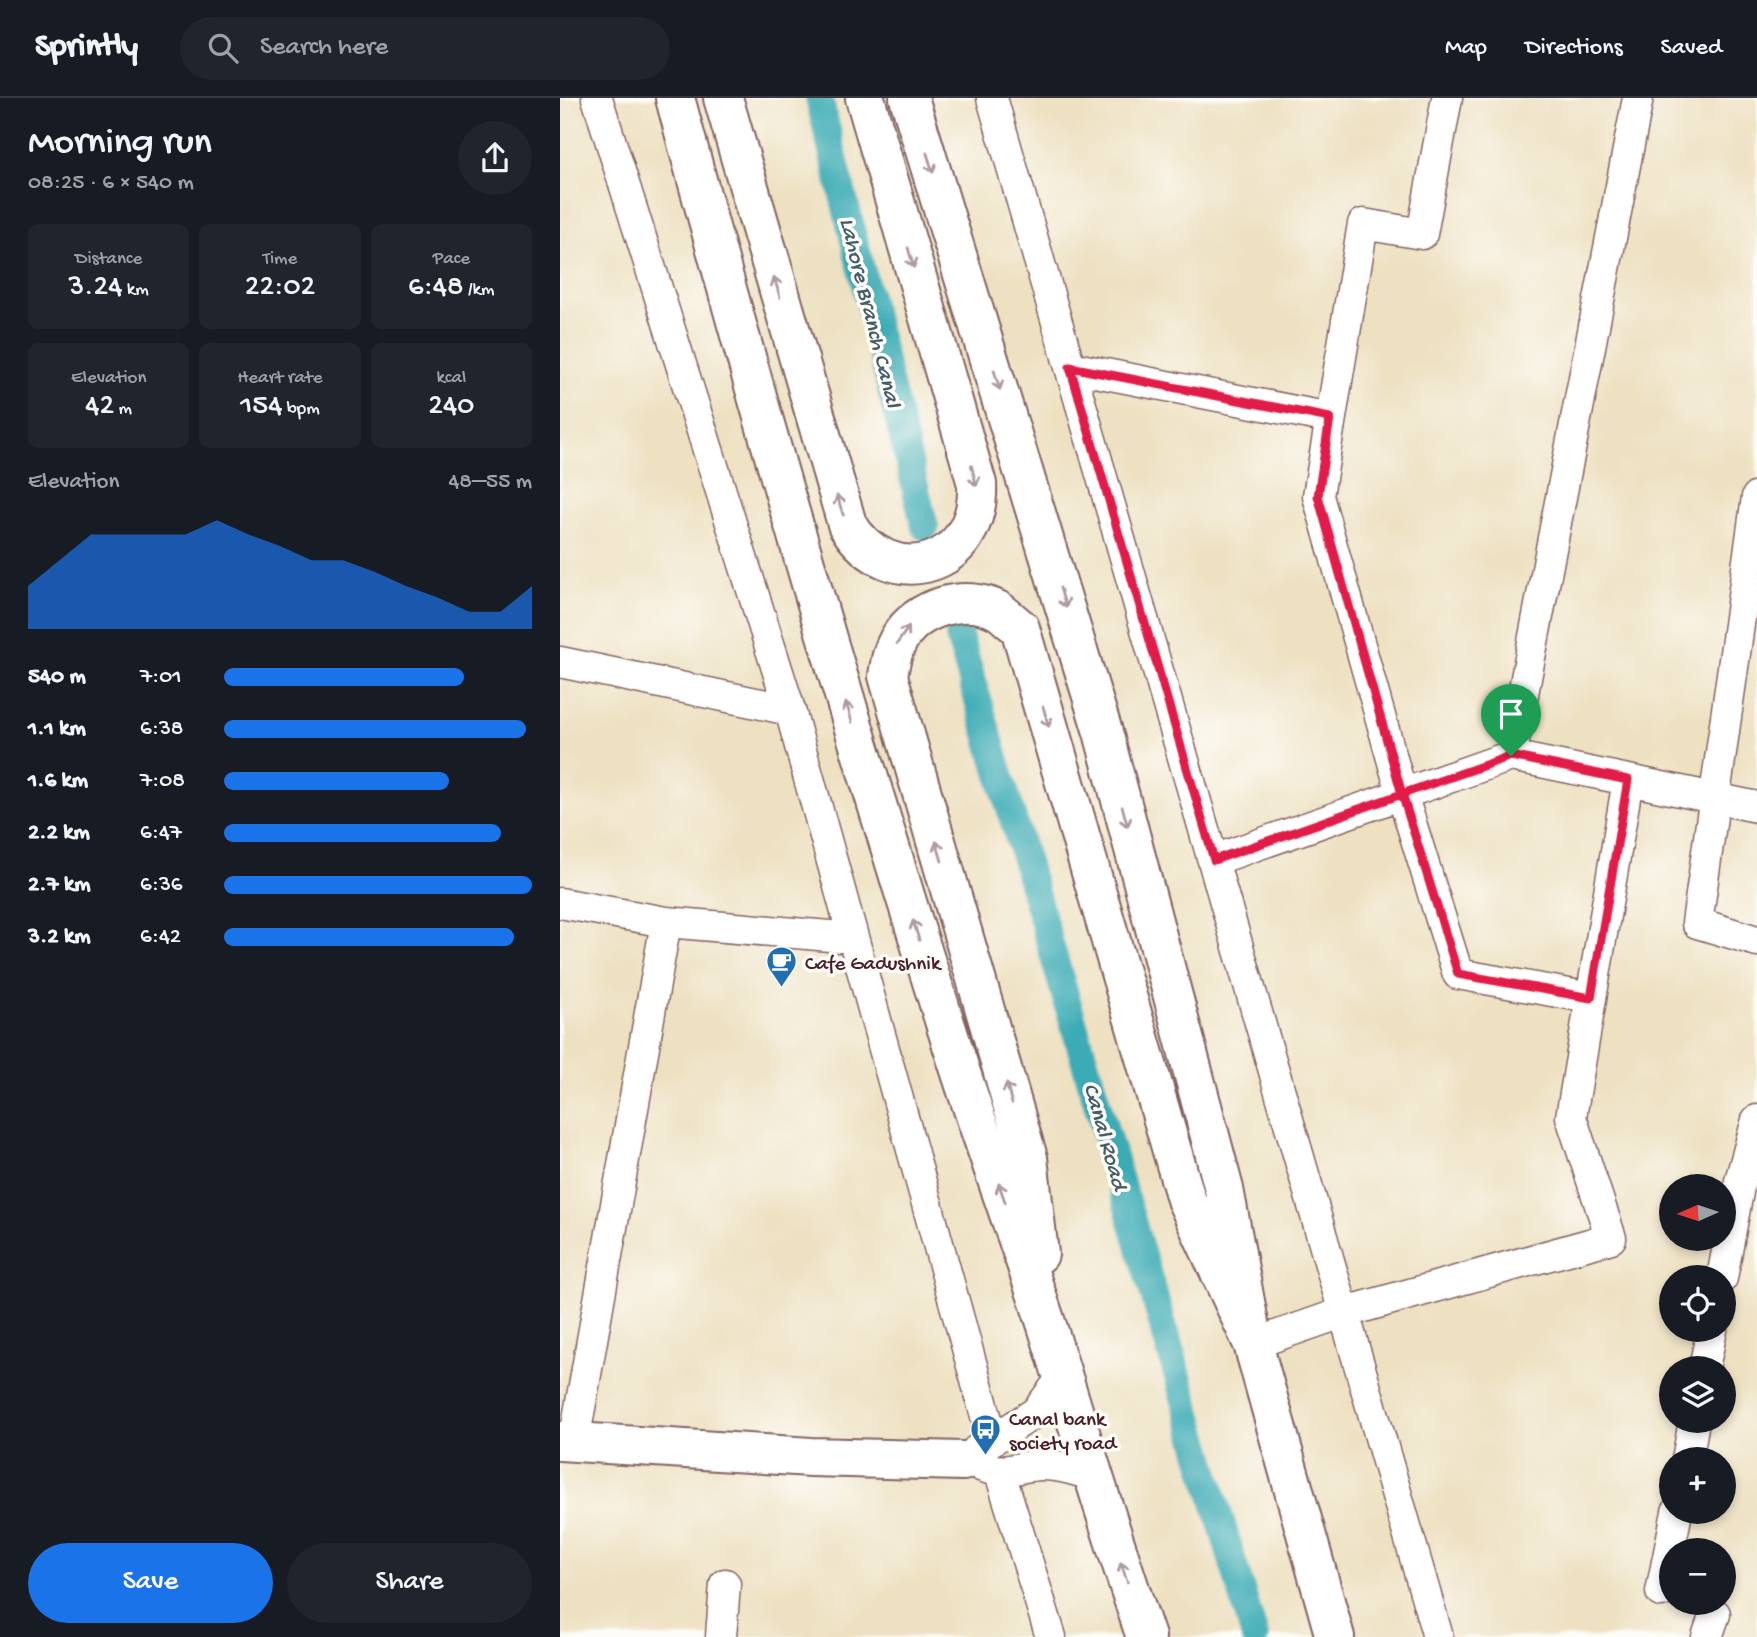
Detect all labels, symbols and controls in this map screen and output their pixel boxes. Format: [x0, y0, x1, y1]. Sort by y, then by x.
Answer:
search box [180, 17, 670, 80]
text: Sprintly [35, 29, 138, 67]
icon: search [204, 29, 242, 67]
text: Search here [260, 33, 388, 64]
text: Map [1445, 34, 1487, 63]
text: Directions [1525, 34, 1623, 63]
text: Saved [1661, 34, 1722, 63]
button: share [458, 121, 532, 195]
text: Morning run [28, 122, 212, 166]
one-way arrow [924, 152, 937, 174]
text: 08:25 · 6 × 540 m [28, 170, 194, 197]
water label: Lahore Branch Canal [832, 215, 906, 412]
one-way arrow [906, 246, 919, 268]
text: Distance [75, 248, 142, 271]
text: Time [263, 248, 297, 271]
text: Pace [433, 248, 470, 271]
text: 3.24 [68, 271, 122, 306]
text: 22:02 [245, 271, 315, 306]
text: 6:48 [408, 271, 463, 306]
one-way arrow [770, 276, 783, 298]
text: km [122, 279, 149, 302]
text: /km [463, 279, 494, 302]
text: Elevation [71, 367, 146, 390]
text: Heart rate [237, 367, 323, 390]
text: kcal [436, 367, 466, 390]
one-way arrow [991, 369, 1004, 391]
text: 42 [85, 390, 114, 425]
text: 154 [240, 390, 282, 425]
text: 240 [428, 390, 474, 425]
text: m [114, 398, 132, 421]
text: bpm [282, 398, 320, 421]
one-way arrow [968, 464, 981, 487]
text: Elevation [28, 469, 119, 496]
text: 48–55 m [448, 469, 532, 496]
one-way arrow [833, 494, 846, 516]
one-way arrow [1057, 587, 1070, 609]
one-way arrow [896, 626, 910, 645]
text: 540 m [28, 664, 86, 691]
text: 7:01 [140, 664, 182, 691]
pin [1481, 684, 1541, 756]
icon: arrive [1492, 695, 1530, 733]
one-way arrow [842, 702, 854, 724]
one-way arrow [1040, 705, 1053, 728]
text: 1.1 km [28, 716, 86, 743]
text: 6:38 [140, 716, 183, 743]
text: 1.6 km [28, 768, 88, 795]
text: 7:08 [140, 768, 185, 795]
one-way arrow [1120, 806, 1133, 828]
text: 2.2 km [28, 820, 90, 847]
text: 6:47 [140, 820, 182, 847]
one-way arrow [932, 840, 945, 863]
text: 2.7 km [28, 872, 91, 899]
text: 6:36 [140, 872, 182, 899]
one-way arrow [909, 919, 922, 941]
text: 3.2 km [28, 924, 90, 951]
text: 6:42 [140, 924, 181, 951]
cafe icon: Cafe Gadushnik [765, 945, 799, 989]
place label: Cafe Gadushnik [805, 953, 943, 978]
water label: Canal Road [1076, 1081, 1132, 1196]
one-way arrow [1002, 1082, 1015, 1104]
north arrow [1659, 1174, 1736, 1251]
map controls [1659, 1174, 1736, 1615]
one-way arrow [995, 1182, 1007, 1204]
button: locate [1659, 1265, 1736, 1342]
button: layers [1659, 1356, 1736, 1433]
place label: Canal bank society road [1009, 1409, 1118, 1458]
bus stop icon: Canal bank society road [969, 1413, 1003, 1457]
button: + [1659, 1447, 1736, 1524]
button: − [1659, 1538, 1736, 1615]
button: Save [28, 1543, 273, 1623]
button: Share [287, 1543, 532, 1623]
one-way arrow [1117, 1562, 1129, 1584]

